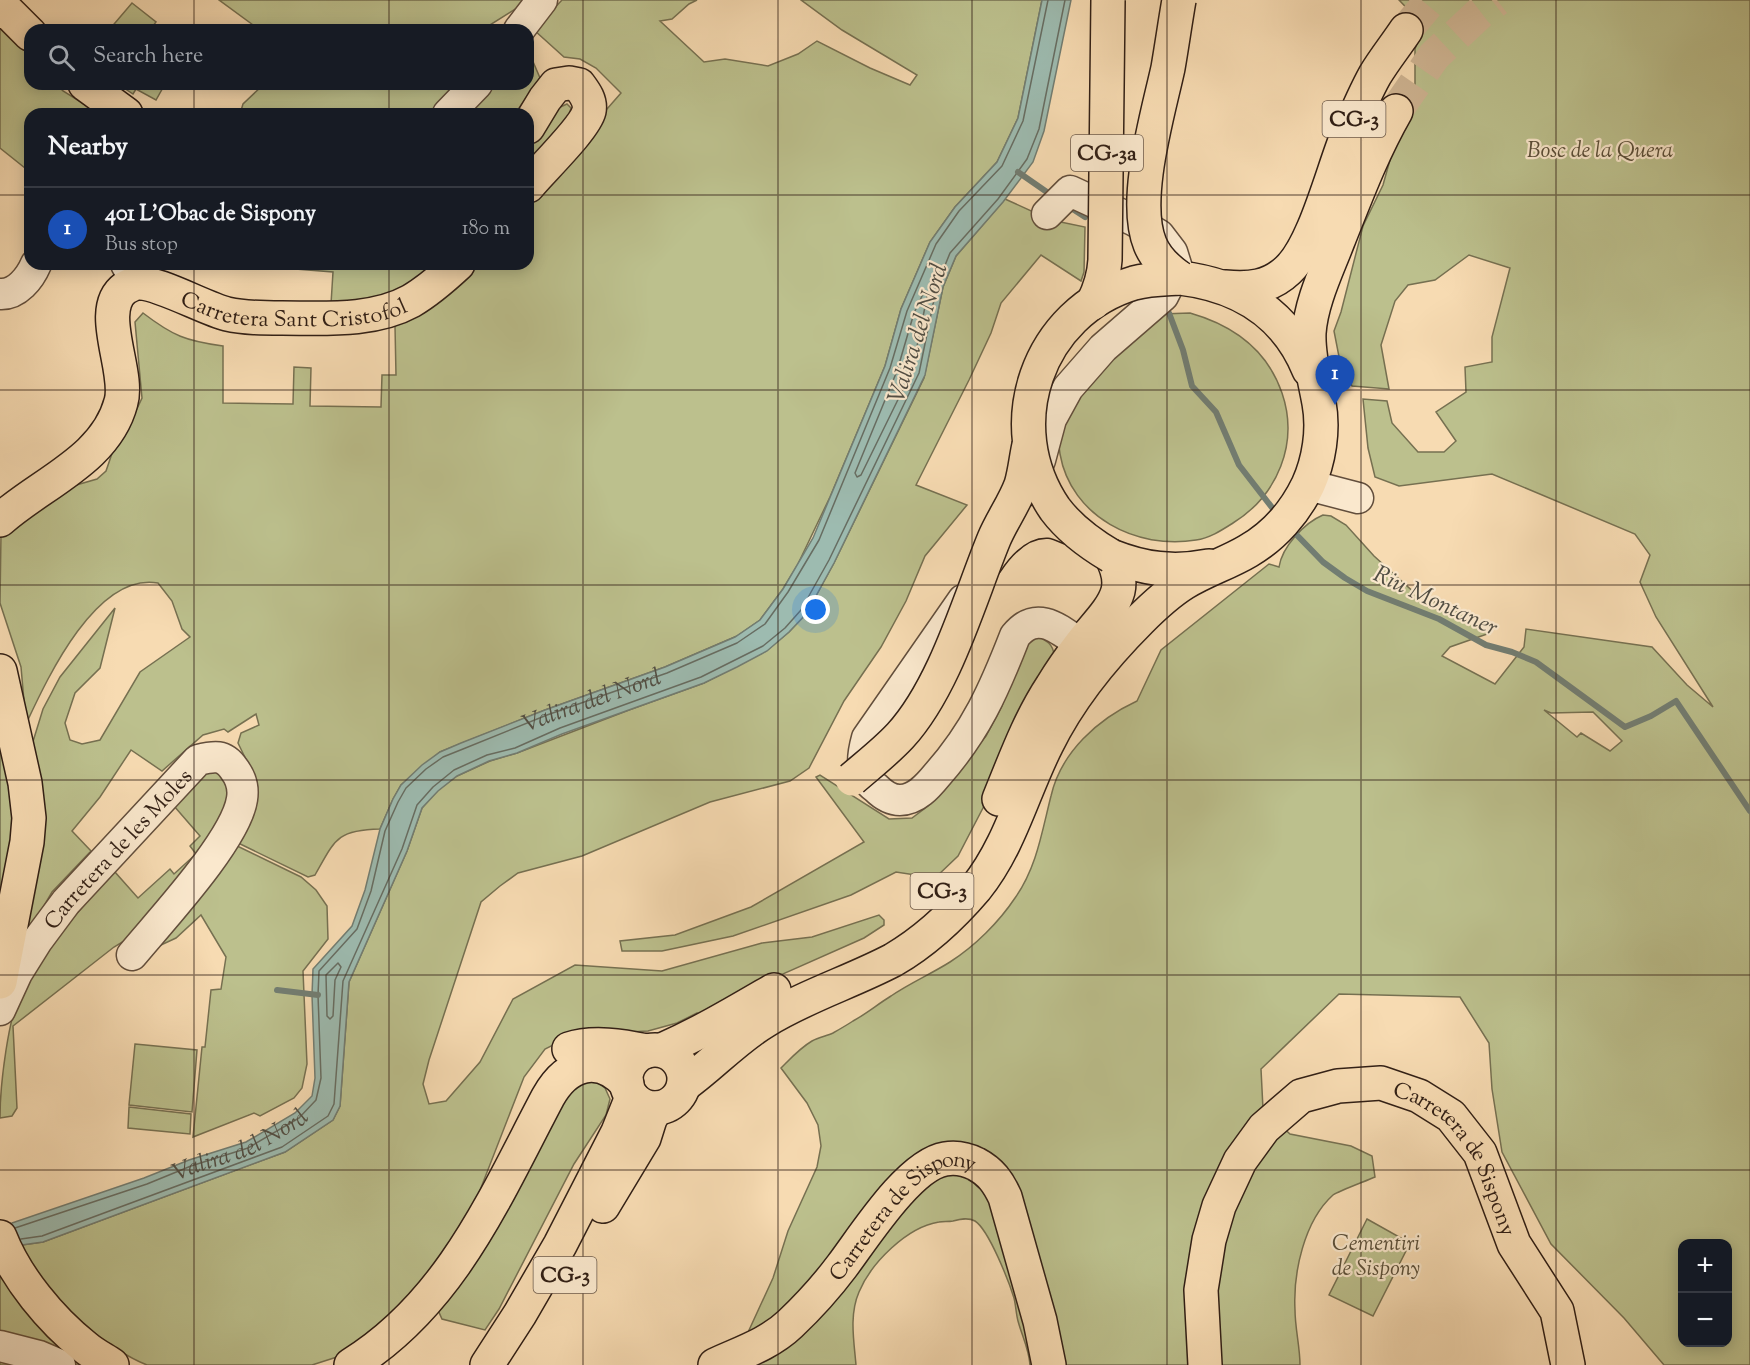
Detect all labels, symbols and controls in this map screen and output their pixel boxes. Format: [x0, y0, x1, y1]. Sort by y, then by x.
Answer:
search box [24, 24, 534, 90]
icon: search [45, 41, 78, 74]
text: Search here [93, 41, 203, 73]
road number: CG-3 [1322, 101, 1386, 137]
text: Nearby [48, 129, 128, 166]
road number: CG-3a [1071, 135, 1143, 171]
park label: Bosc de la Quera [1527, 136, 1673, 168]
text: 401 L'Obac de Sispony [105, 199, 316, 231]
text: 1 [64, 215, 71, 244]
text: 180 m [462, 215, 510, 244]
text: Bus stop [105, 231, 178, 260]
water label: Valira del Nord [880, 259, 957, 408]
street label: Carretera Sant Cristofol [175, 284, 413, 337]
pin: 1 [1316, 356, 1354, 405]
water label: Riu Montaner [1367, 558, 1504, 646]
your location [801, 595, 830, 624]
water label: Valira del Nord [518, 661, 666, 742]
street label: Carretera de les Moles [38, 763, 201, 938]
road number: CG-3 [910, 873, 974, 909]
street label: Carretera de Sispony [1388, 1075, 1523, 1241]
water label: Valira del Nord [168, 1103, 318, 1191]
street label: Carretera de Sispony [823, 1145, 981, 1289]
park label: Cementiri de Sispony [1332, 1229, 1420, 1286]
map controls [1678, 1239, 1732, 1347]
button: + [1678, 1239, 1732, 1293]
road number: CG-3 [534, 1257, 596, 1293]
button: − [1678, 1293, 1732, 1347]

